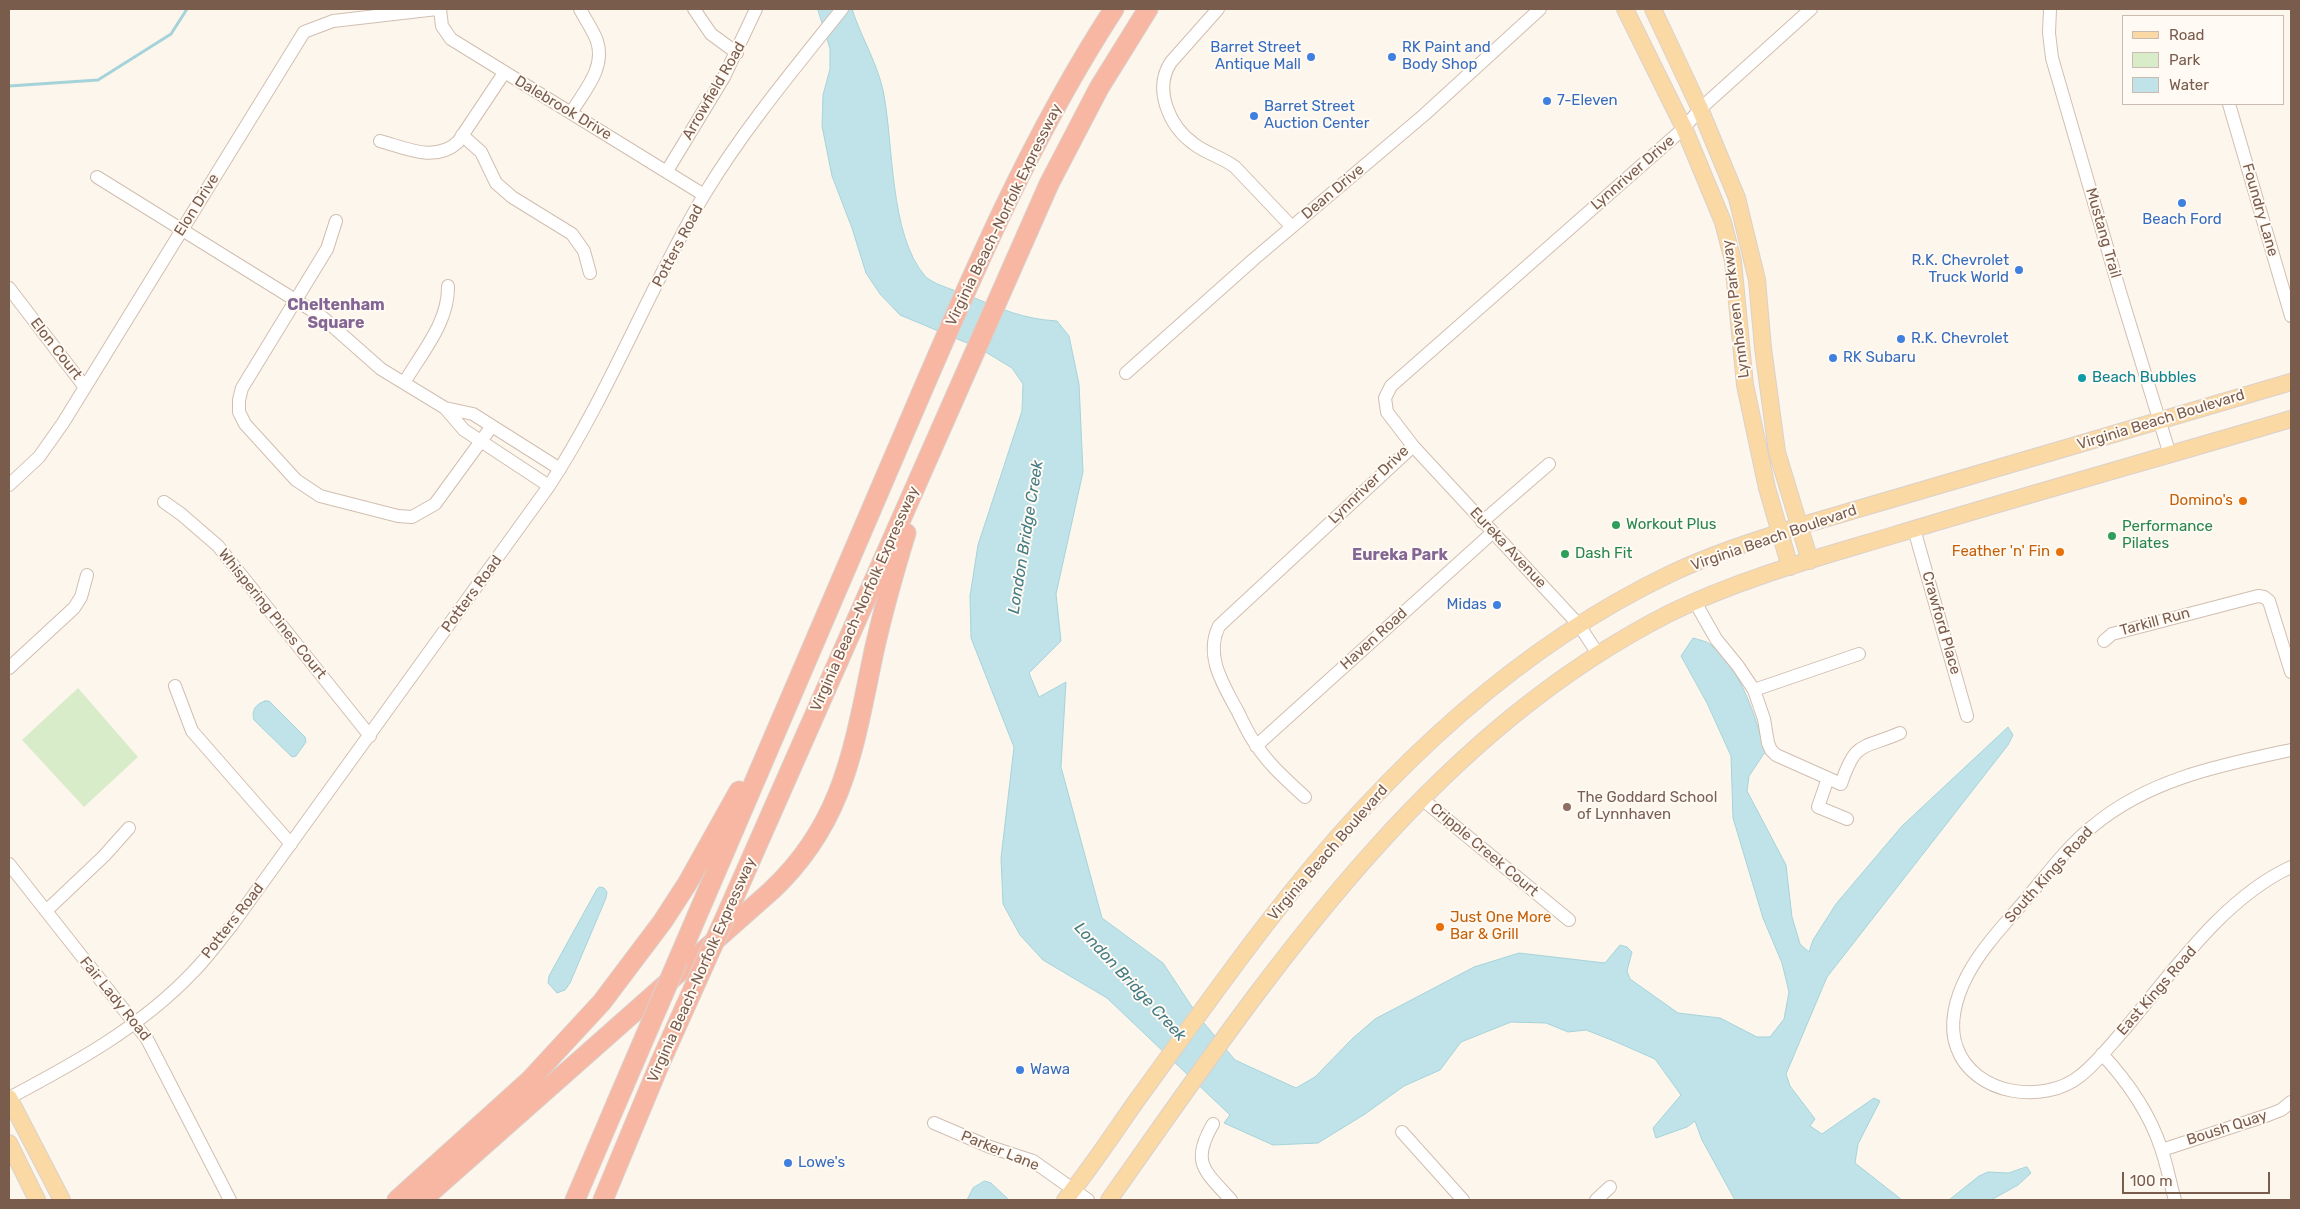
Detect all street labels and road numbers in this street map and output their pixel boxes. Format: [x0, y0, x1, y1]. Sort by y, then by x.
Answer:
street label: Arrowfield Road [679, 39, 749, 143]
street label: Dalebrook Drive [511, 72, 615, 144]
street label: Virginia Beach-Norfolk Expressway [942, 101, 1066, 329]
street label: Lynnriver Drive [1588, 132, 1678, 214]
street label: Dean Drive [1298, 161, 1368, 223]
street label: Foundry Lane [2238, 161, 2282, 259]
street label: Elon Drive [171, 170, 223, 240]
street label: Mustang Trail [2082, 186, 2124, 280]
street label: Potters Road [649, 202, 707, 290]
street label: Lynnhaven Parkway [1719, 239, 1753, 379]
street label: Elon Court [26, 315, 86, 383]
street label: Virginia Beach Boulevard [2075, 386, 2247, 454]
street label: Lynnriver Drive [1325, 442, 1413, 528]
street label: Virginia Beach-Norfolk Expressway [807, 483, 923, 715]
street label: Virginia Beach Boulevard [1689, 501, 1859, 575]
street label: Eureka Avenue [1466, 504, 1550, 592]
street label: Whispering Pines Court [214, 545, 330, 683]
street label: Potters Road [438, 552, 506, 636]
street label: Crawford Place [1918, 569, 1964, 677]
street label: Haven Road [1337, 604, 1411, 674]
street label: Tarkill Run [2118, 604, 2192, 640]
street label: Virginia Beach Boulevard [1264, 781, 1392, 925]
street label: Cripple Creek Court [1426, 799, 1542, 901]
street label: South Kings Road [2001, 823, 2097, 927]
street label: Virginia Beach-Norfolk Expressway [644, 854, 760, 1086]
street label: Potters Road [198, 880, 268, 962]
street label: East Kings Road [2113, 943, 2201, 1039]
street label: Fair Lady Road [76, 953, 154, 1045]
street label: Boush Quay [2184, 1107, 2270, 1149]
street label: Parker Lane [958, 1127, 1042, 1175]

